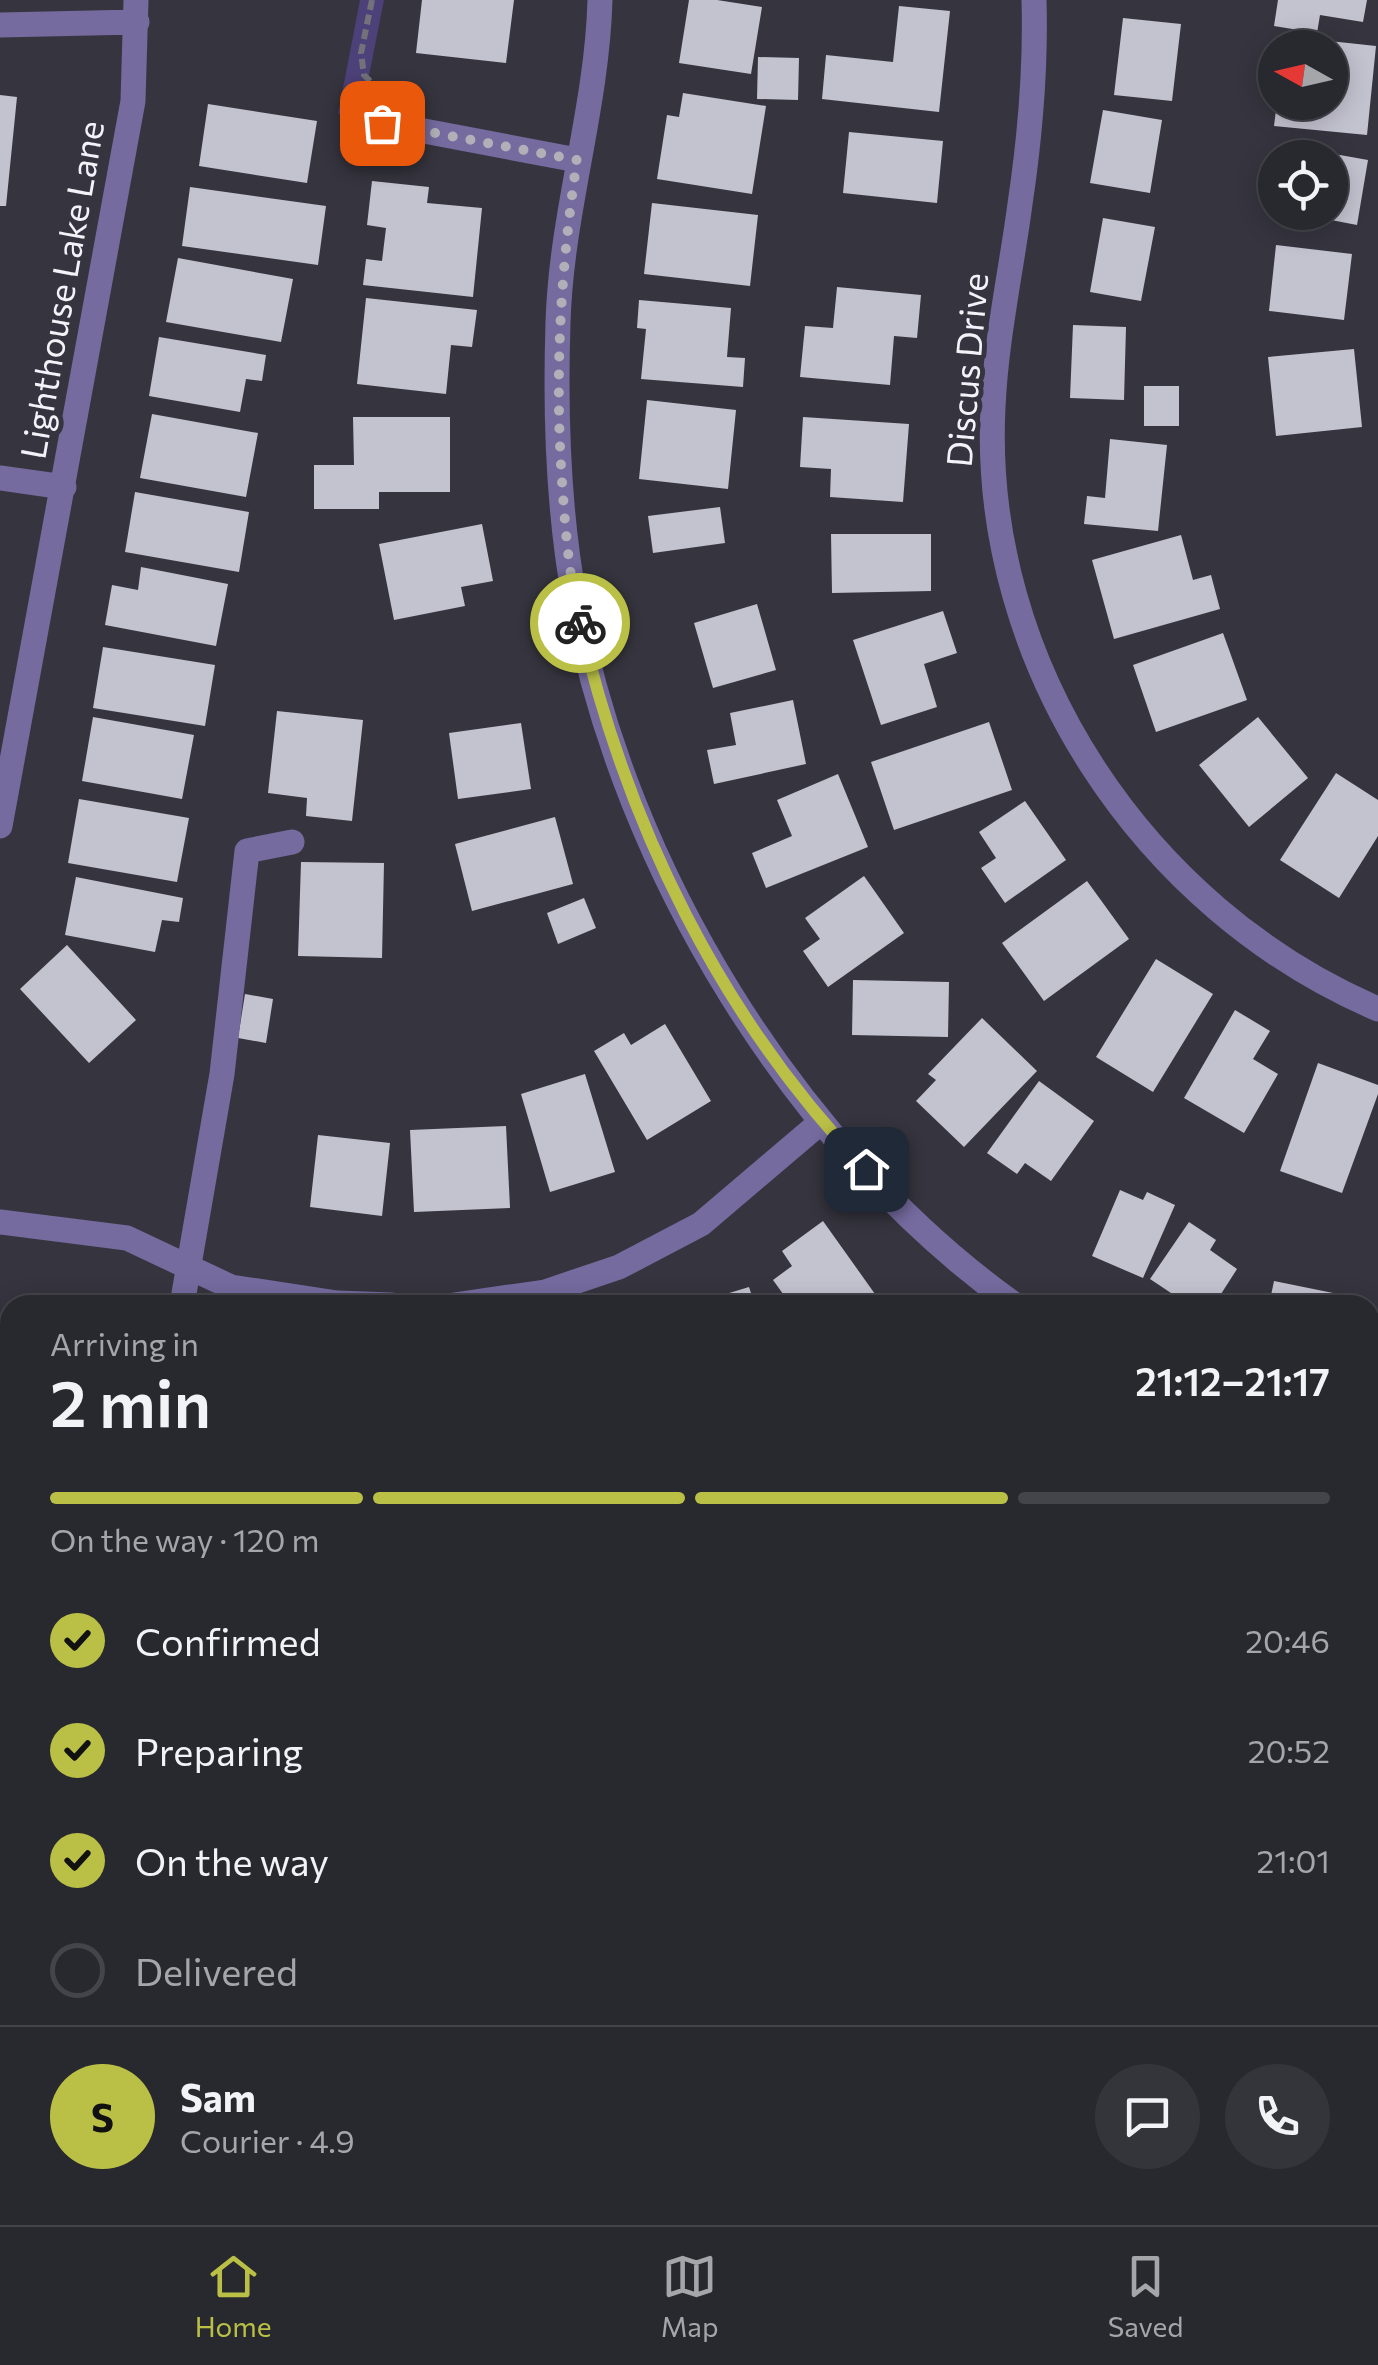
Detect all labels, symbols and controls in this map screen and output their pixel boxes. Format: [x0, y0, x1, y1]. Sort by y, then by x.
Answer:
north arrow [1258, 30, 1348, 120]
map controls [1258, 30, 1348, 230]
pin [340, 81, 425, 166]
icon: bag [355, 96, 410, 151]
street label: Lighthouse Lake Lane [10, 117, 111, 462]
button: locate [1258, 140, 1348, 230]
street label: Discus Drive [936, 271, 995, 469]
courier [530, 573, 630, 673]
icon: bike [553, 596, 608, 651]
pin [824, 1127, 909, 1212]
icon: home [839, 1142, 894, 1197]
text: Arriving in [50, 1323, 199, 1363]
text: 21:12–21:17 [1135, 1357, 1330, 1404]
text: 2 min [50, 1361, 211, 1440]
text: On the way · 120 m [50, 1519, 319, 1559]
icon: check [50, 1613, 105, 1668]
text: Confirmed [135, 1617, 321, 1664]
text: 20:46 [1245, 1620, 1330, 1660]
icon: check [50, 1723, 105, 1778]
text: Preparing [135, 1727, 303, 1774]
text: 20:52 [1248, 1730, 1330, 1770]
icon: check [50, 1833, 105, 1888]
text: On the way [135, 1837, 329, 1884]
text: 21:01 [1256, 1840, 1330, 1880]
text: Delivered [135, 1947, 298, 1994]
button: chat [1095, 2064, 1200, 2169]
button: phone [1225, 2064, 1330, 2169]
text: Sam [180, 2073, 256, 2120]
text: S [91, 2093, 114, 2140]
text: Courier · 4.9 [180, 2120, 355, 2160]
tab: Home [195, 2249, 272, 2343]
tab: Map [661, 2249, 719, 2343]
tab: Saved [1108, 2249, 1183, 2343]

